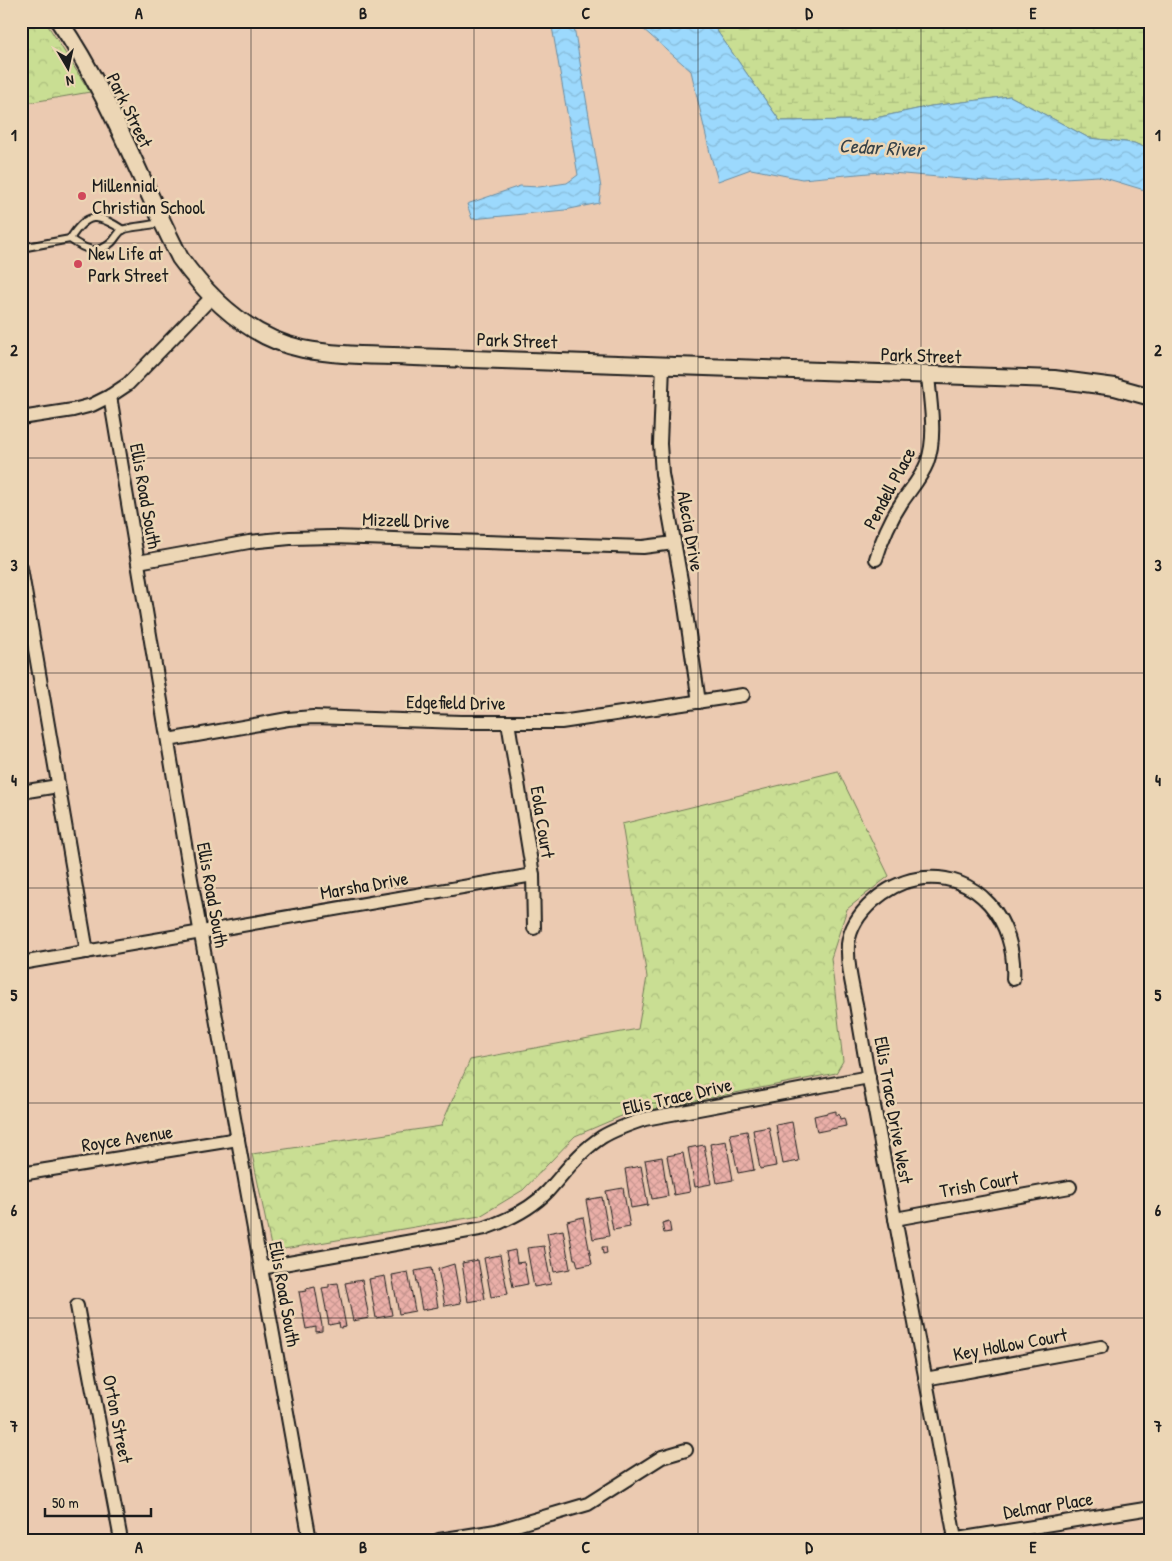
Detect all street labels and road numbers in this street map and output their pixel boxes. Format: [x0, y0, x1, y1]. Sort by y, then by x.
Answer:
street label: Park Street [101, 68, 160, 152]
street label: Park Street [476, 326, 558, 354]
street label: Park Street [880, 341, 962, 369]
street label: Ellis Road South [124, 441, 168, 551]
street label: Pendell Place [857, 442, 922, 534]
street label: Alecia Drive [671, 489, 711, 574]
street label: Mizzell Drive [362, 505, 451, 535]
street label: Edgefield Drive [406, 688, 506, 716]
street label: Eola Court [524, 784, 562, 860]
street label: Ellis Road South [191, 840, 235, 950]
street label: Marsha Drive [318, 864, 410, 906]
street label: Ellis Trace Drive West [868, 1035, 920, 1186]
street label: Ellis Trace Drive [620, 1071, 735, 1121]
street label: Royce Avenue [80, 1118, 175, 1158]
street label: Trish Court [938, 1164, 1021, 1204]
street label: Ellis Road South [263, 1239, 307, 1349]
street label: Key Hollow Court [951, 1321, 1069, 1367]
street label: Orton Street [97, 1373, 139, 1466]
street label: Delmar Place [1001, 1485, 1095, 1525]

